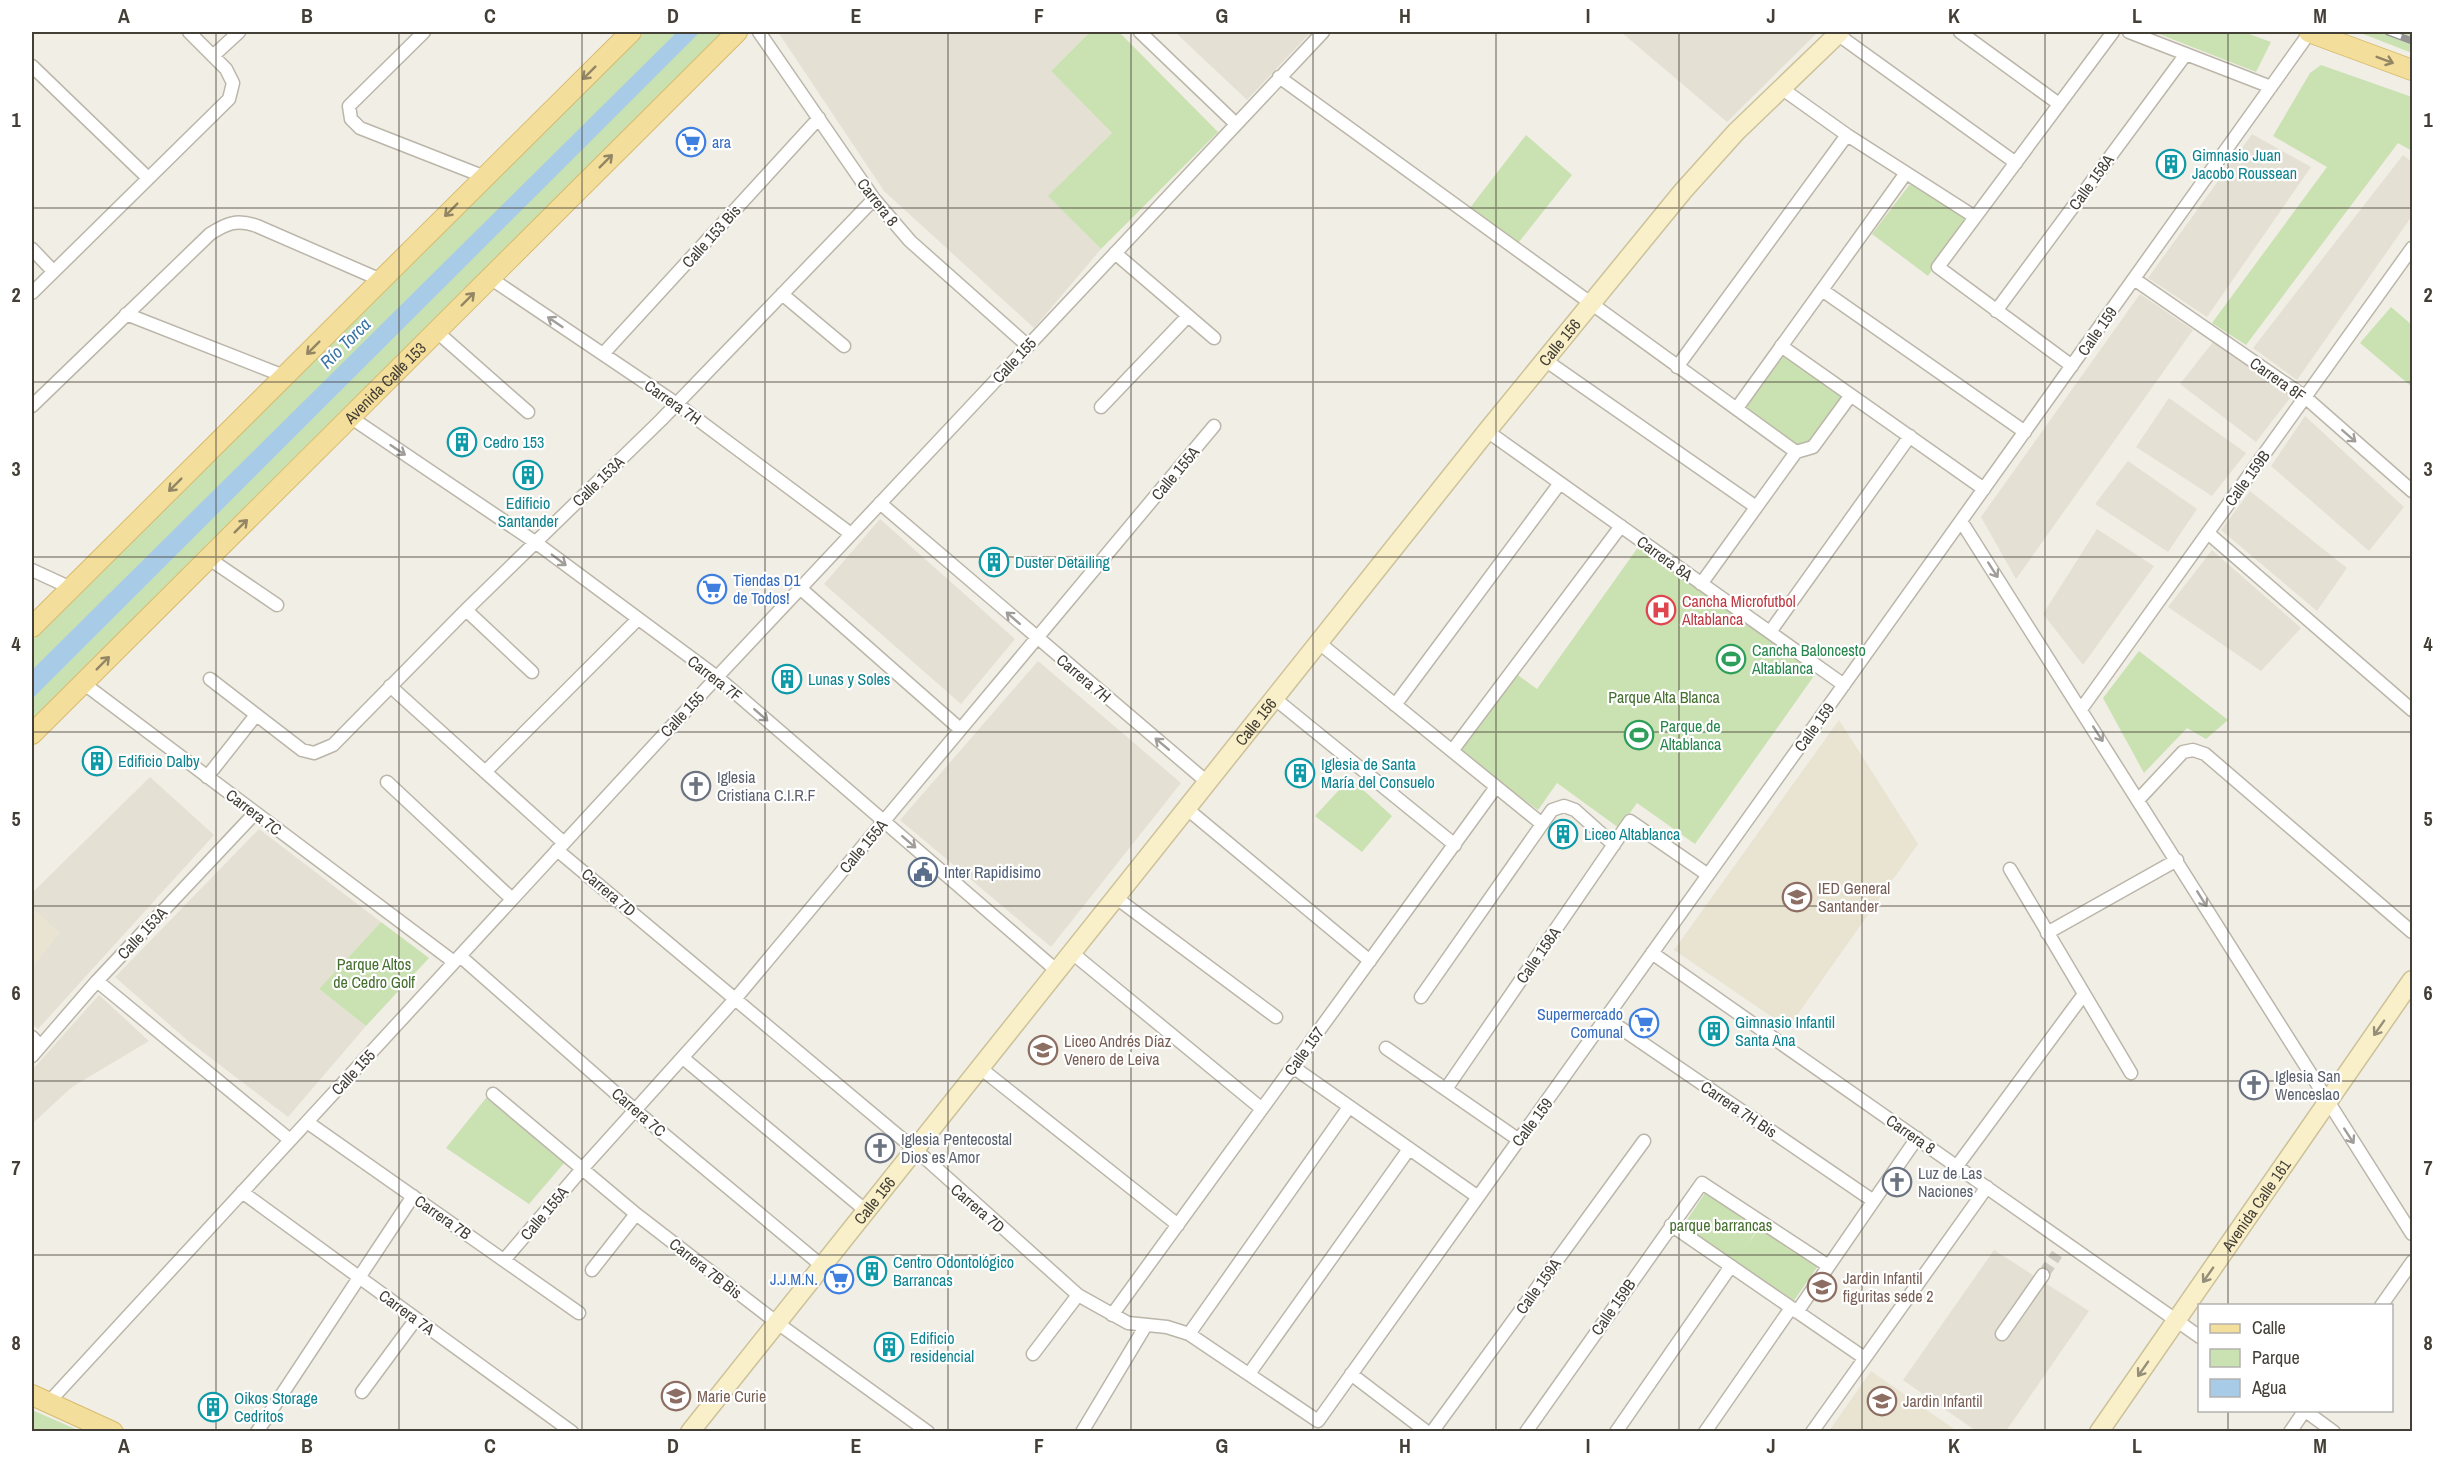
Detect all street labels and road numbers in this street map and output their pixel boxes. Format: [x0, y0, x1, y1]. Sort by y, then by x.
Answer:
street label: Calle 158A [2063, 149, 2119, 214]
street label: Carrera 8 [852, 173, 904, 231]
street label: Calle 153 Bis [677, 200, 745, 272]
street label: Calle 159 [2072, 302, 2122, 360]
street label: Calle 156 [1533, 314, 1585, 371]
street label: Calle 155 [987, 332, 1041, 388]
street label: Avenida Calle 153 [338, 337, 431, 429]
street label: Carrera 8F [2246, 352, 2310, 406]
street label: Carrera 7H [640, 374, 706, 430]
street label: Calle 155A [1146, 441, 1204, 505]
street label: Calle 159B [2219, 445, 2275, 510]
street label: Calle 153A [567, 451, 629, 511]
street label: Carrera 8A [1633, 530, 1698, 586]
street label: Carrera 7H [1052, 649, 1116, 707]
street label: Carrera 7F [683, 650, 747, 706]
street label: Calle 155 [655, 686, 709, 742]
street label: Calle 156 [1230, 693, 1281, 750]
street label: Calle 159 [1789, 698, 1839, 756]
street label: Carrera 7C [221, 784, 287, 840]
street label: Calle 155A [834, 814, 892, 878]
street label: Carrera 7D [577, 863, 641, 921]
street label: Calle 153A [112, 902, 172, 964]
street label: Calle 158A [1511, 922, 1566, 988]
street label: Calle 157 [1279, 1022, 1329, 1080]
street label: Calle 155 [326, 1044, 380, 1100]
street label: Carrera 7H Bis [1697, 1075, 1781, 1143]
street label: Carrera 7C [607, 1082, 671, 1142]
street label: Calle 159 [1507, 1093, 1557, 1151]
street label: Carrera 8 [1882, 1109, 1940, 1159]
street label: Avenida Calle 161 [2216, 1154, 2296, 1256]
street label: Calle 156 [848, 1172, 900, 1229]
street label: Carrera 7D [946, 1178, 1010, 1238]
street label: Calle 155A [515, 1181, 573, 1245]
street label: Carrera 7B [410, 1190, 476, 1245]
street label: Carrera 7B Bis [665, 1233, 747, 1303]
street label: Calle 159A [1510, 1253, 1566, 1318]
street label: Calle 159B [1586, 1274, 1641, 1340]
street label: Carrera 7A [375, 1284, 440, 1340]

